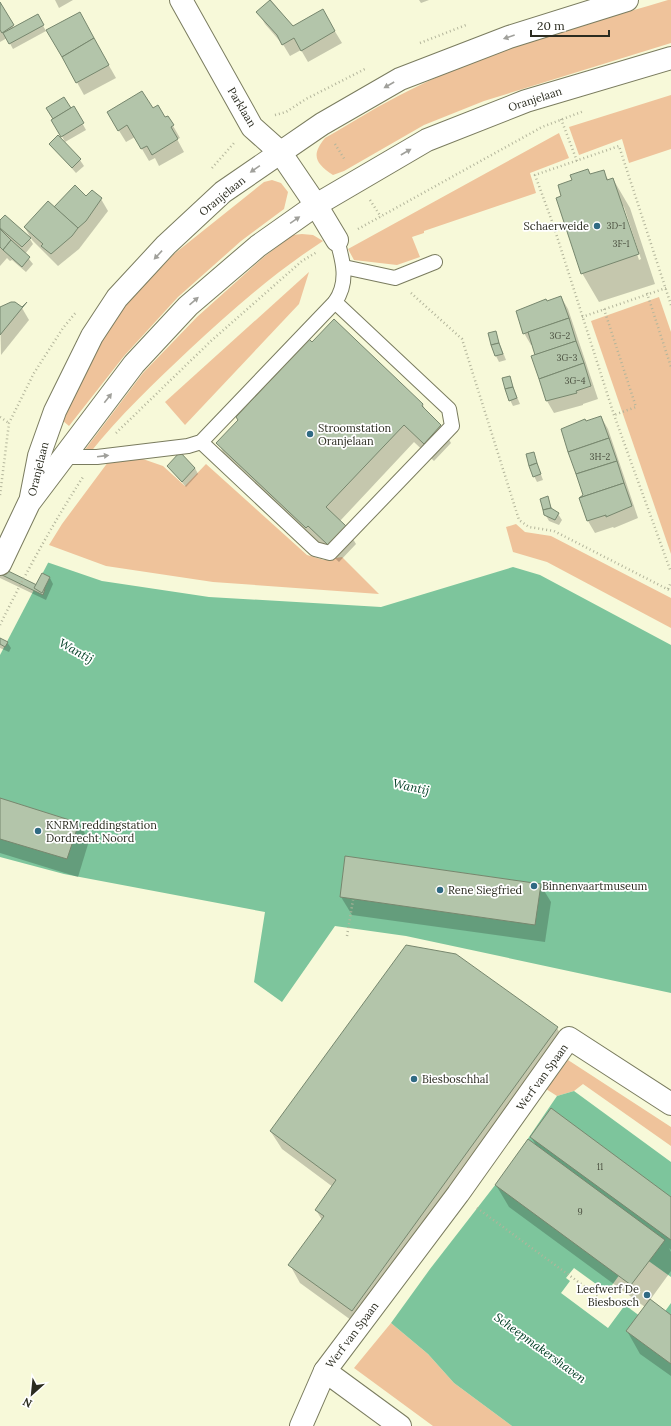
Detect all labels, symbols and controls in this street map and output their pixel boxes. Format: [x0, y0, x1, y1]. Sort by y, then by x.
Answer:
scale bar [531, 12, 609, 38]
text: 20 m [537, 18, 565, 33]
one-way arrow [503, 34, 515, 40]
one-way arrow [383, 82, 395, 89]
street label: Oranjelaan [506, 84, 564, 114]
street label: Parklaan [225, 85, 259, 130]
one-way arrow [400, 149, 412, 156]
one-way arrow [250, 165, 261, 174]
street label: Oranjelaan [196, 173, 248, 219]
one-way arrow [290, 216, 301, 224]
place label: Schaerweide [524, 219, 589, 233]
house number: 3D-1 [606, 220, 626, 231]
marker: Schaerweide [592, 221, 602, 231]
house number: 3F-1 [612, 238, 630, 249]
one-way arrow [153, 249, 162, 260]
one-way arrow [190, 297, 199, 306]
house number: 3G-2 [550, 330, 571, 341]
house number: 3G-3 [556, 352, 578, 363]
house number: 3G-4 [564, 375, 586, 386]
one-way arrow [104, 393, 113, 404]
place label: Stroomstation Oranjelaan [318, 421, 392, 448]
marker: Stroomstation Oranjelaan [305, 429, 315, 439]
street label: Oranjelaan [24, 440, 52, 498]
house number: 3H-2 [590, 451, 611, 462]
one-way arrow [97, 453, 109, 459]
water label: Wantij [56, 635, 96, 666]
water label: Wantij [392, 775, 431, 798]
place label: KNRM reddingstation Dordrecht Noord [46, 818, 157, 845]
marker: KNRM reddingstation Dordrecht Noord [33, 826, 43, 836]
place label: Binnenvaartmuseum [542, 879, 648, 893]
marker: Binnenvaartmuseum [529, 881, 539, 891]
place label: Rene Siegfried [448, 883, 523, 897]
marker: Rene Siegfried [435, 885, 445, 895]
street label: Werf van Spaan [513, 1041, 571, 1113]
place label: Biesboschhal [422, 1072, 489, 1086]
marker: Biesboschhal [409, 1074, 419, 1084]
house number: 11 [597, 1161, 603, 1172]
house number: 9 [577, 1206, 583, 1217]
place label: Leefwerf De Biesbosch [577, 1282, 639, 1309]
marker: Leefwerf De Biesbosch [642, 1290, 652, 1300]
street label: Werf van Spaan [323, 1299, 382, 1371]
water label: Scheepmakershaven [491, 1309, 590, 1386]
north arrow [12, 1374, 52, 1414]
text: N [20, 1395, 34, 1411]

